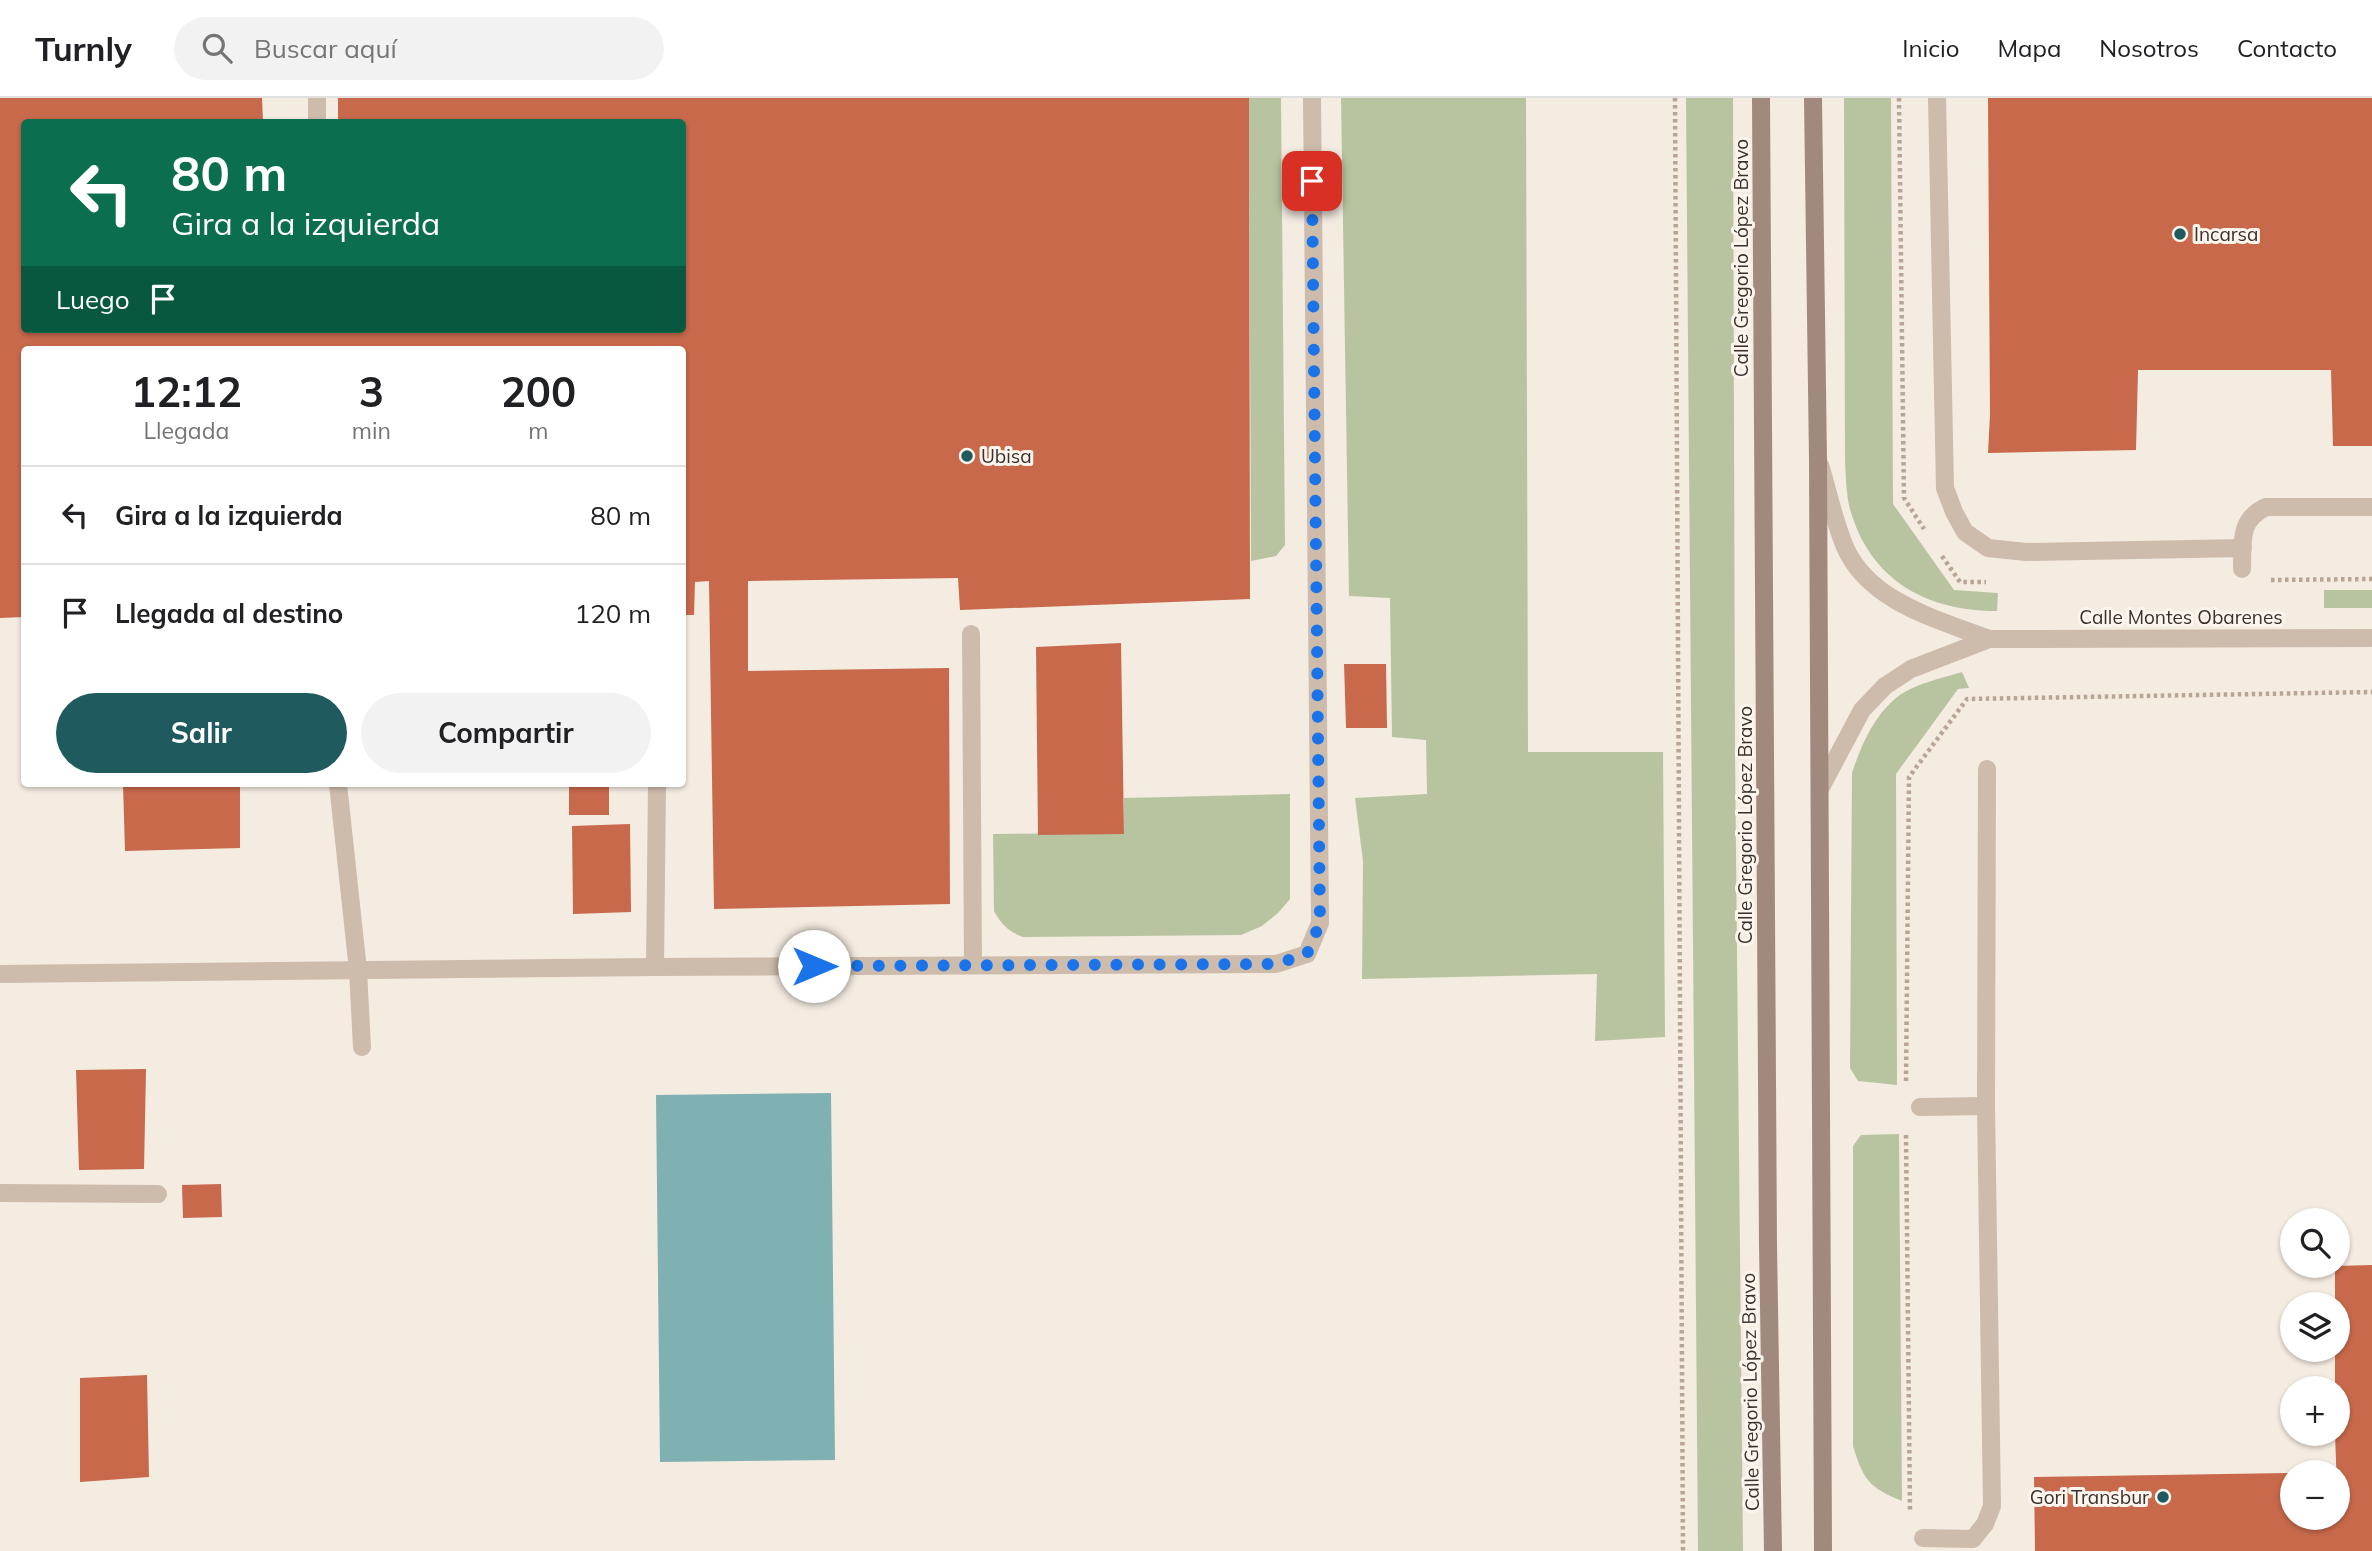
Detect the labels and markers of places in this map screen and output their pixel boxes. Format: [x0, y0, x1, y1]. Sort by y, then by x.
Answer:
pin [1282, 151, 1342, 211]
place label: Incarsa [2194, 222, 2258, 246]
marker: Incarsa [2172, 226, 2188, 242]
place label: Ubisa [981, 444, 1032, 468]
marker: Ubisa [959, 448, 975, 464]
place label: Gori Transbur [2030, 1485, 2149, 1509]
marker: Gori Transbur [2155, 1489, 2171, 1505]

